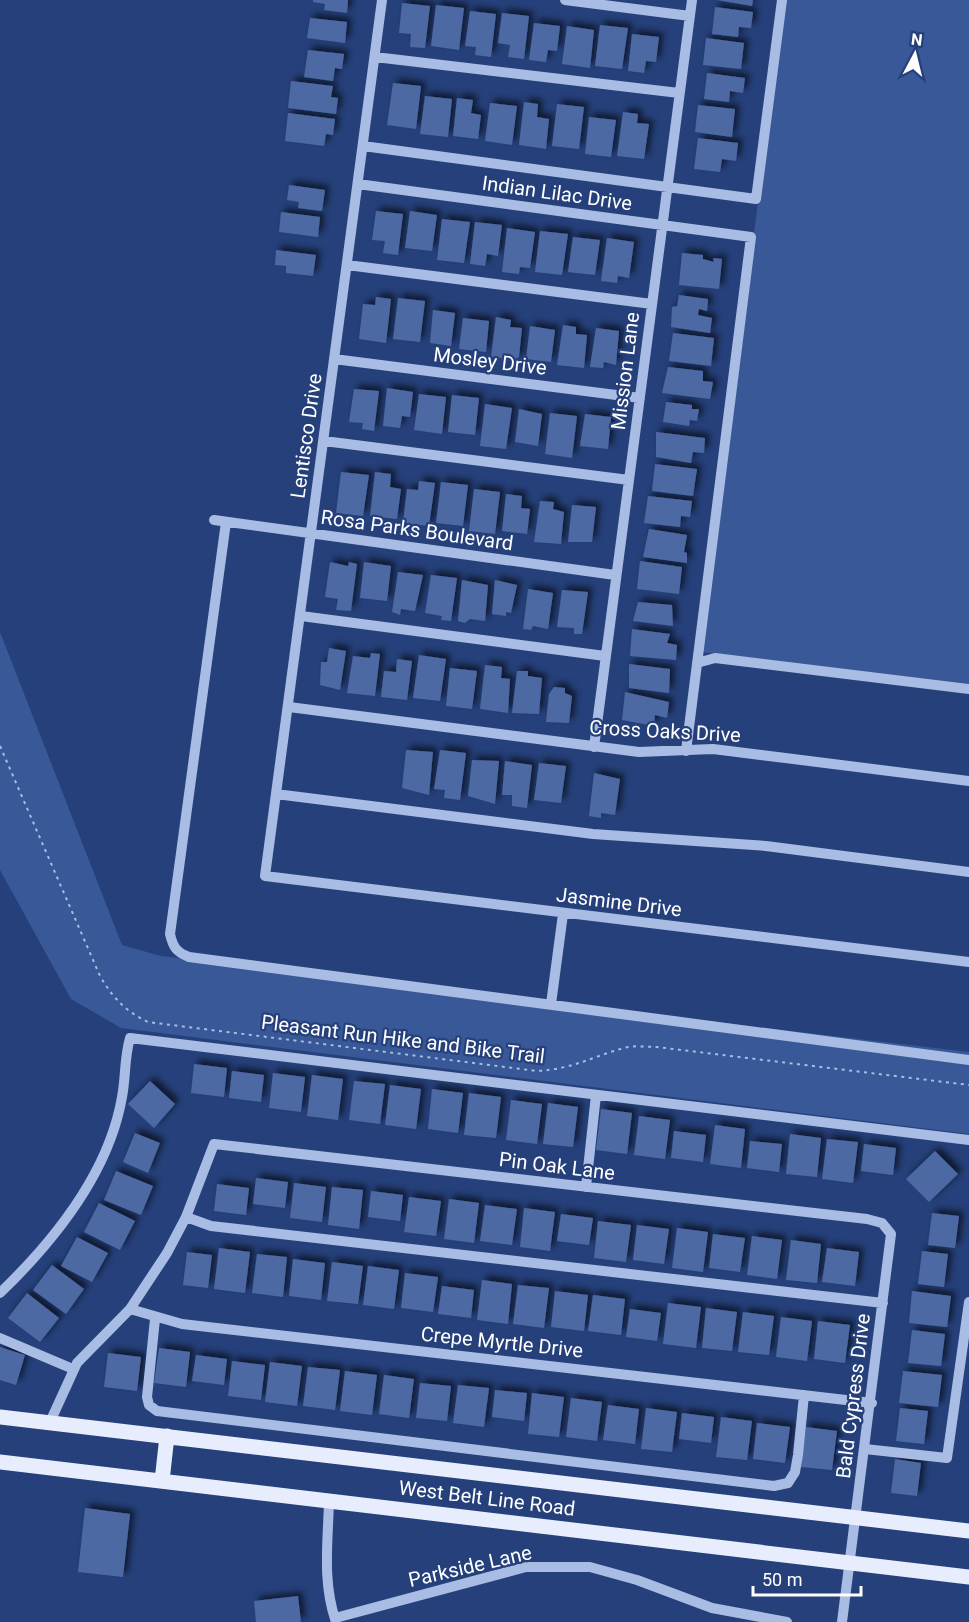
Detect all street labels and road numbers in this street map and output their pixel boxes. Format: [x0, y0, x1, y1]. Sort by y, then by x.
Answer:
street label: Indian Lilac Drive [480, 171, 634, 215]
street label: Mission Lane [606, 311, 644, 431]
street label: Mosley Drive [432, 342, 548, 380]
street label: Lentisco Drive [285, 372, 327, 500]
street label: Rosa Parks Boulevard [319, 505, 515, 555]
street label: Cross Oaks Drive [589, 715, 741, 747]
street label: Jasmine Drive [555, 882, 683, 922]
street label: Pleasant Run Hike and Bike Trail [260, 1010, 546, 1068]
street label: Pin Oak Lane [498, 1147, 616, 1185]
street label: Bald Cypress Drive [831, 1312, 875, 1480]
street label: Crepe Myrtle Drive [420, 1322, 584, 1362]
street label: West Belt Line Road [397, 1475, 577, 1521]
street label: Parkside Lane [406, 1540, 534, 1592]

